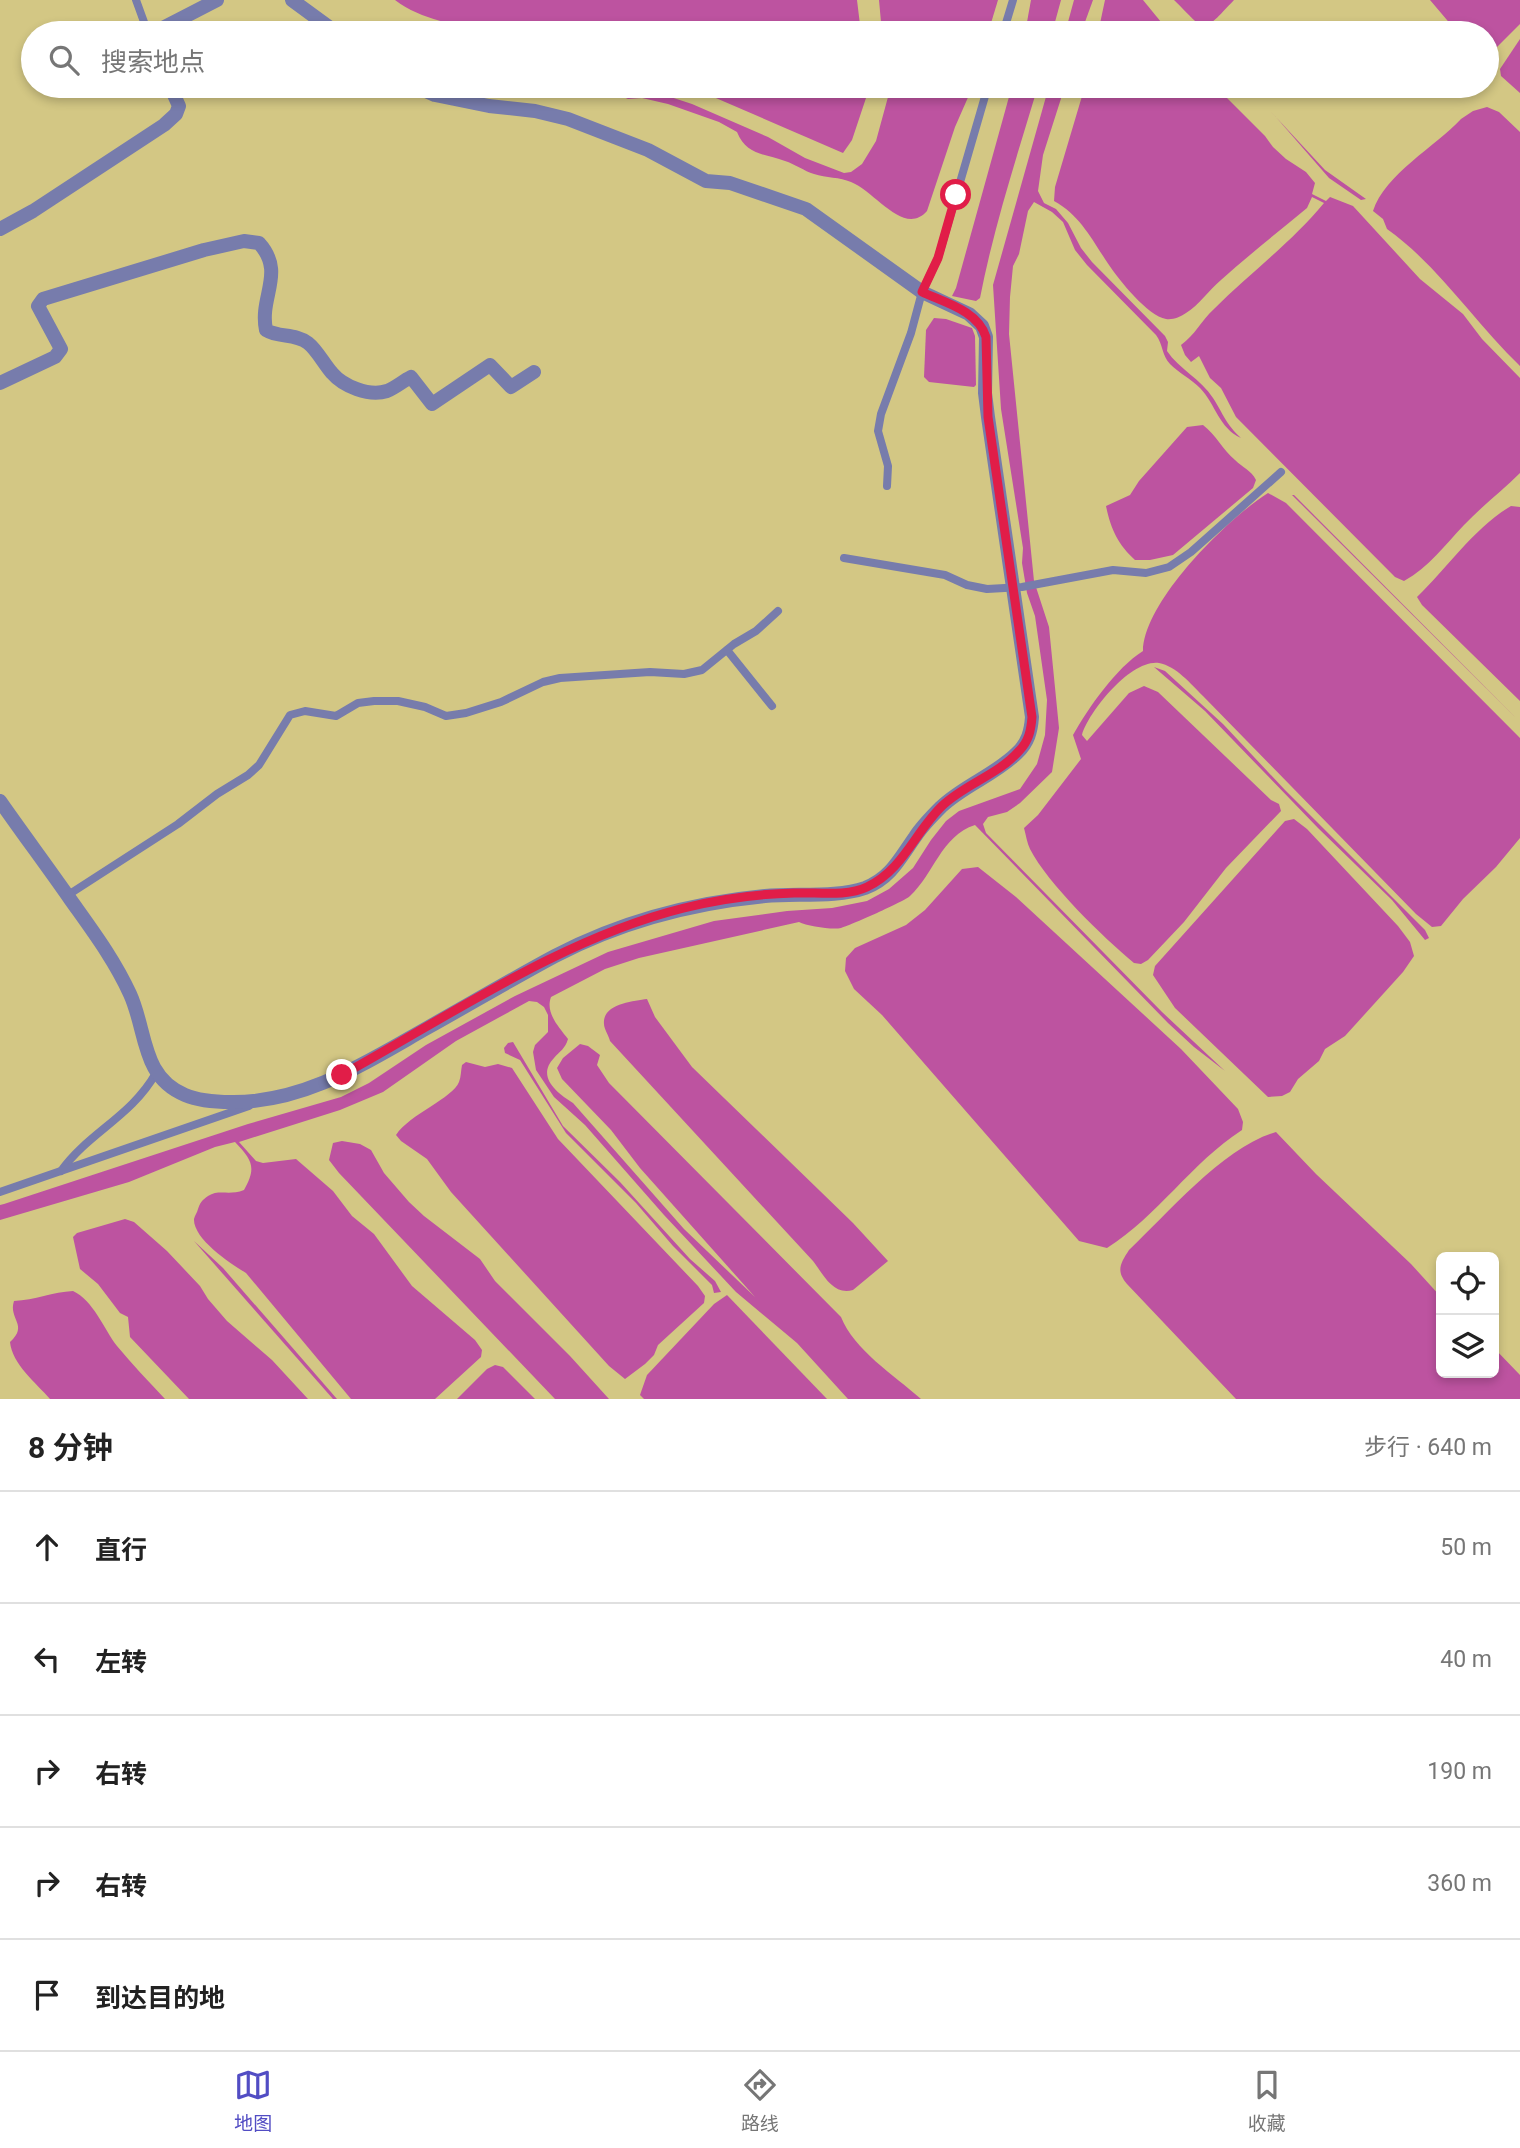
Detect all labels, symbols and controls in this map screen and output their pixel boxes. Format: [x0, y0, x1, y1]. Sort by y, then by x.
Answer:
search box [21, 21, 1499, 98]
icon: search [45, 41, 83, 79]
text: 搜索地点 [101, 47, 205, 77]
route start [940, 179, 971, 210]
route end [326, 1059, 357, 1090]
map controls [1436, 1252, 1499, 1378]
button: locate [1436, 1252, 1499, 1315]
button: layers [1436, 1315, 1499, 1378]
text: 8 分钟 [28, 1430, 113, 1465]
text: 步行 · 640 m [1364, 1434, 1492, 1461]
icon: ahead [28, 1528, 66, 1566]
text: 50 m [1440, 1534, 1492, 1561]
text: 直行 [95, 1535, 147, 1565]
icon: left [28, 1640, 66, 1678]
text: 40 m [1440, 1646, 1492, 1673]
text: 左转 [95, 1647, 147, 1677]
icon: right [28, 1752, 66, 1790]
text: 190 m [1427, 1758, 1492, 1785]
text: 右转 [95, 1759, 147, 1789]
icon: right [28, 1864, 66, 1902]
text: 360 m [1427, 1870, 1492, 1897]
text: 右转 [95, 1871, 147, 1901]
icon: arrive [28, 1976, 66, 2014]
text: 到达目的地 [95, 1983, 225, 2013]
tab: 地图 [234, 2066, 272, 2135]
tab: 路线 [741, 2066, 779, 2135]
tab: 收藏 [1248, 2066, 1286, 2135]

